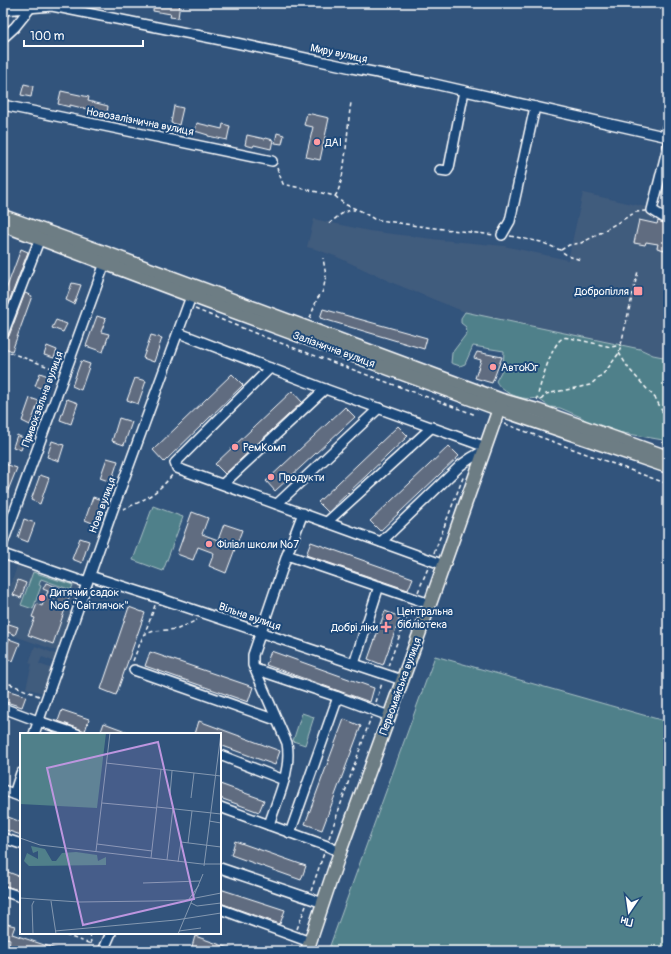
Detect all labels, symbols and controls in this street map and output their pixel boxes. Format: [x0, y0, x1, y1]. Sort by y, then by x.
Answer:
scale bar [24, 22, 143, 48]
text: 100 m [30, 29, 65, 44]
street label: Миру вулиця [309, 41, 369, 66]
street label: Новозалізнична вулиця [85, 105, 195, 138]
place label: ДАІ [324, 136, 342, 149]
marker: ДАІ [312, 137, 322, 147]
place label: Добропілля [574, 285, 629, 298]
marker: Добропілля [632, 285, 644, 297]
street label: Залізнична вулиця [291, 329, 377, 370]
street label: Привокзальна вулиця [19, 350, 66, 449]
place label: АвтоЮг [501, 361, 538, 374]
marker: АвтоЮг [488, 362, 498, 372]
place label: РемКомп [243, 441, 286, 454]
marker: РемКомп [230, 442, 240, 452]
place label: Продукти [279, 471, 324, 484]
marker: Продукти [266, 472, 276, 482]
street label: Нова вулиця [86, 475, 119, 535]
place label: Філіал школи №7 [217, 538, 299, 551]
marker: Філіал школи №7 [204, 539, 214, 549]
place label: Дитячий садок №6 "Світлячок" [49, 586, 129, 612]
marker: Дитячий садок №6 "Світлячок" [37, 593, 47, 603]
street label: Вільна вулиця [217, 600, 283, 633]
place label: Центральна бібліотека [397, 605, 453, 631]
marker: Центральна бібліотека [384, 612, 394, 622]
place label: Добрі ліки [330, 621, 378, 634]
marker: Добрі ліки [381, 622, 391, 632]
street label: Первомайська вулиця [377, 636, 424, 737]
inset map [20, 733, 221, 934]
north arrow [609, 892, 649, 932]
text: Пн [619, 913, 634, 929]

